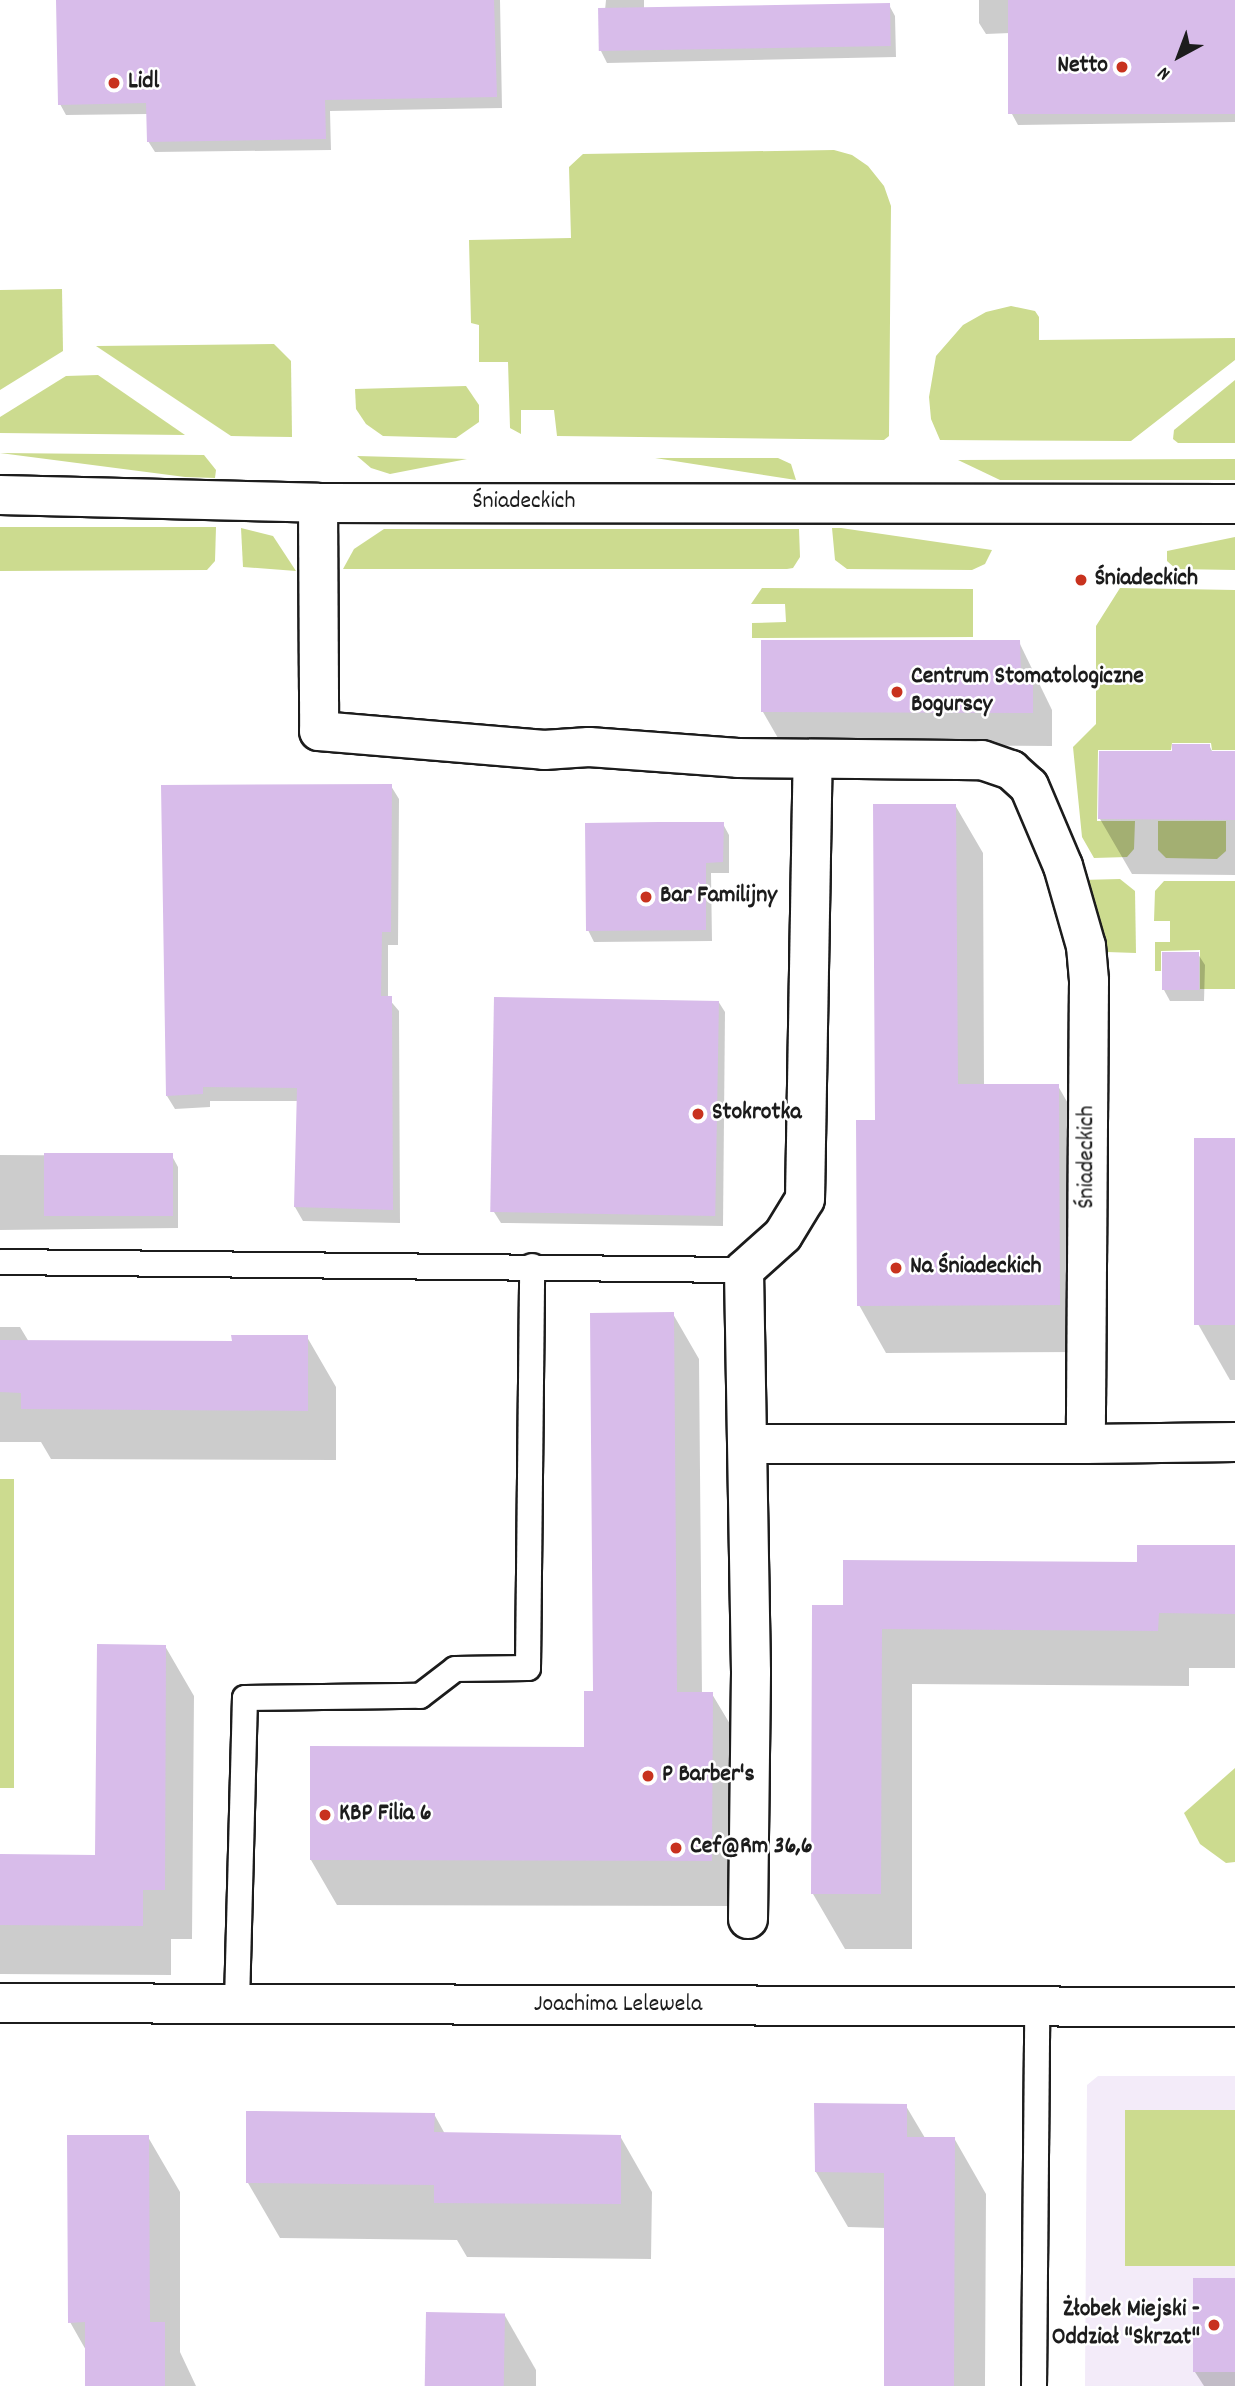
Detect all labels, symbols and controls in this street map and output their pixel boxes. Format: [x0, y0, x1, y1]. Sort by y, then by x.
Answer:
north arrow [1144, 21, 1214, 91]
place label: Netto [1057, 53, 1108, 81]
marker: Netto [1114, 59, 1130, 75]
text: N [1153, 59, 1177, 86]
place label: Lidl [128, 69, 159, 97]
marker: Lidl [106, 75, 122, 91]
street label: Śniadeckich [473, 489, 575, 517]
place label: Śniadeckich [1095, 566, 1198, 594]
marker: Śniadeckich [1073, 572, 1089, 588]
place label: Centrum Stomatologiczne Bogurscy [911, 664, 1144, 720]
marker: Centrum Stomatologiczne Bogurscy [889, 684, 905, 700]
place label: Bar Familijny [660, 883, 777, 911]
marker: Bar Familijny [638, 889, 654, 905]
place label: Stokrotka [712, 1100, 801, 1128]
marker: Stokrotka [690, 1106, 706, 1122]
street label: Śniadeckich [1074, 1106, 1102, 1208]
place label: Na Śniadeckich [910, 1254, 1042, 1282]
marker: Na Śniadeckich [888, 1260, 904, 1276]
place label: P Barber's [662, 1762, 755, 1790]
marker: P Barber's [640, 1768, 656, 1784]
place label: KBP Filia 6 [339, 1801, 432, 1829]
marker: KBP Filia 6 [317, 1807, 333, 1823]
place label: Cef@Rm 36,6 [690, 1834, 812, 1862]
marker: Cef@Rm 36,6 [668, 1840, 684, 1856]
street label: Joachima Lelewela [534, 1992, 702, 2020]
place label: Żłobek Miejski - Oddział "Skrzat" [1052, 2297, 1200, 2353]
marker: Żłobek Miejski - Oddział "Skrzat" [1206, 2317, 1222, 2333]

